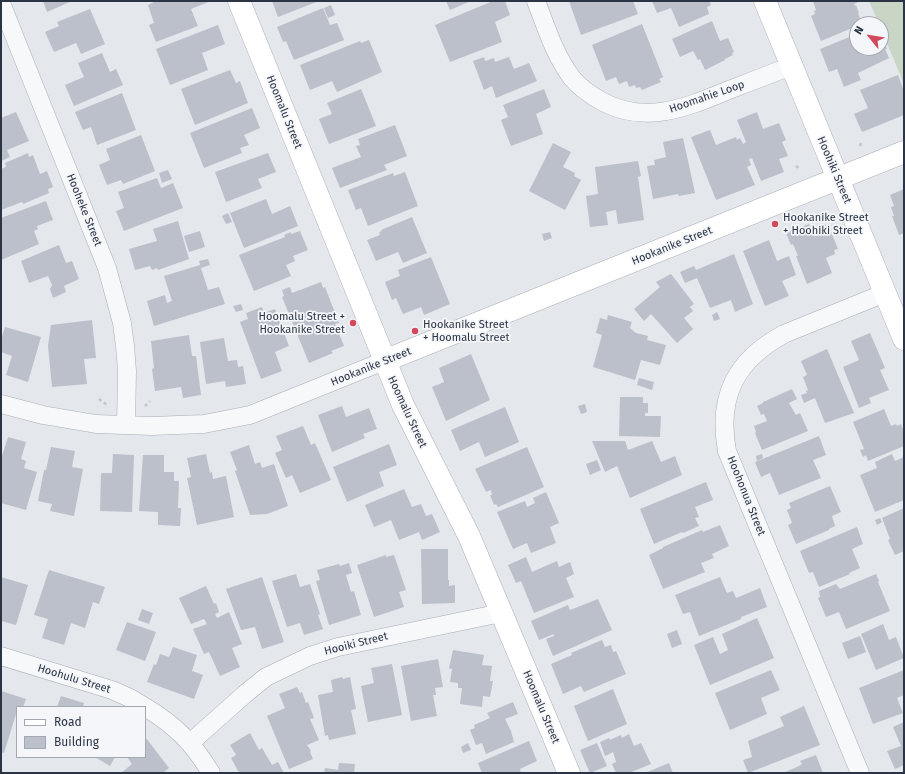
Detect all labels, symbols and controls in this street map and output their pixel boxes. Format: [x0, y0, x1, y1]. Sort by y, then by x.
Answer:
north arrow [849, 16, 889, 56]
text: N [852, 24, 866, 37]
street label: Hoomalu Street [263, 73, 305, 151]
street label: Hoomahie Loop [668, 78, 746, 116]
street label: Hoohiki Street [814, 135, 854, 205]
street label: Hooheke Street [63, 172, 105, 248]
place label: Hookanike Street + Hoohiki Street [783, 211, 869, 237]
marker: Hookanike Street + Hoohiki Street [770, 219, 780, 229]
street label: Hookanike Street [630, 224, 714, 268]
place label: Hoomalu Street + Hookanike Street [259, 310, 345, 336]
marker: Hoomalu Street + Hookanike Street [348, 318, 358, 328]
place label: Hookanike Street + Hoomalu Street [423, 318, 509, 344]
marker: Hookanike Street + Hoomalu Street [410, 326, 420, 336]
street label: Hookanike Street [329, 345, 413, 389]
street label: Hoomalu Street [385, 374, 429, 450]
street label: Hoohonua Street [724, 454, 768, 538]
street label: Hooiki Street [323, 630, 389, 658]
street label: Hoohulu Street [36, 662, 112, 696]
street label: Hoomalu Street [520, 669, 562, 745]
legend [16, 706, 146, 758]
text: Road [54, 715, 82, 729]
text: Building [54, 735, 99, 749]

